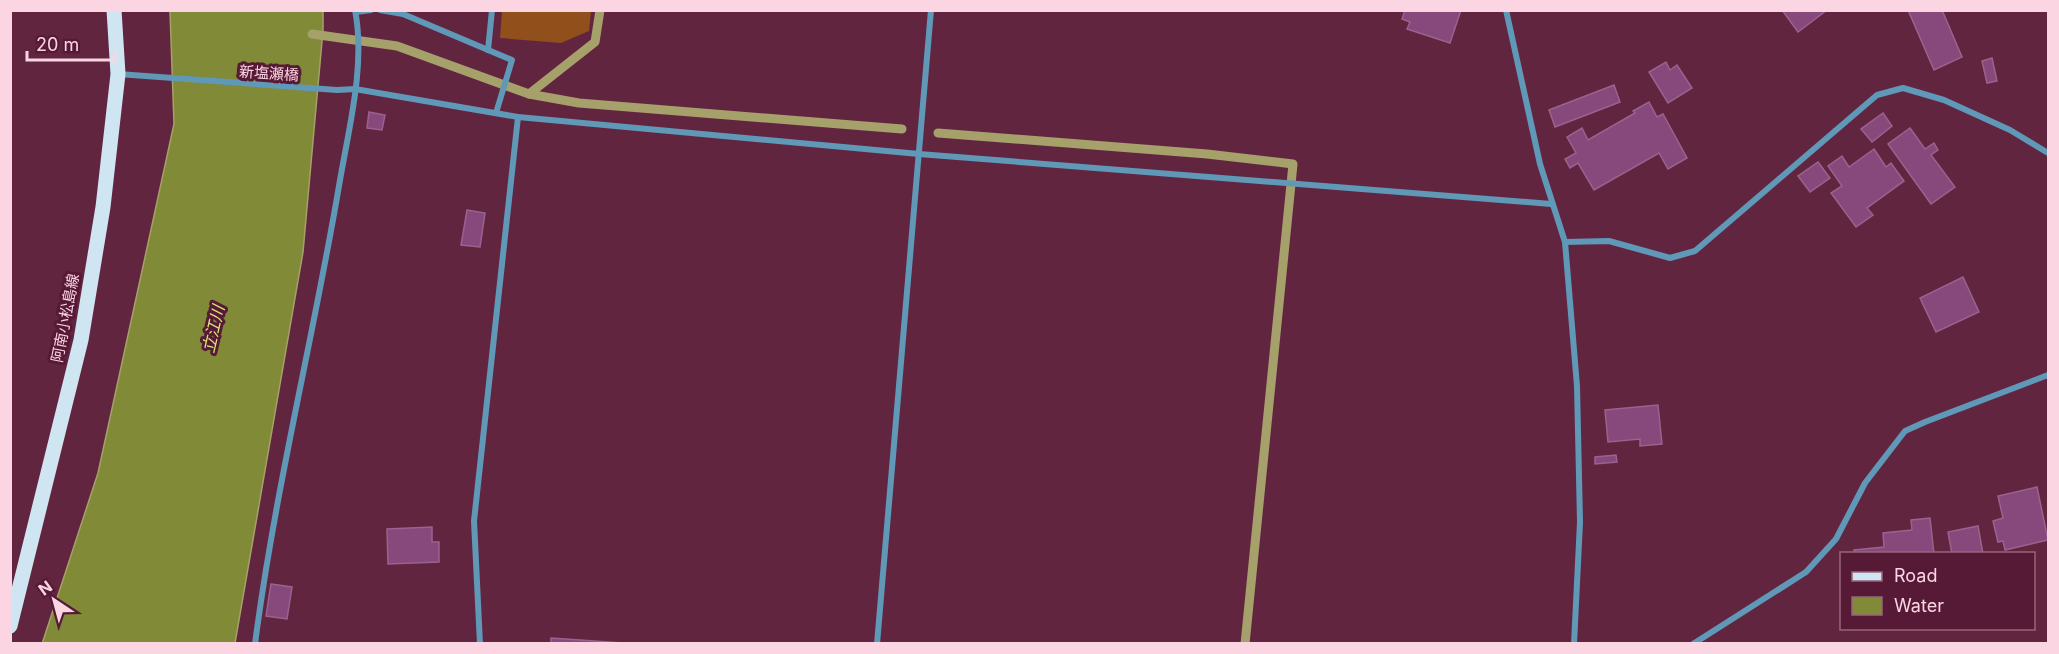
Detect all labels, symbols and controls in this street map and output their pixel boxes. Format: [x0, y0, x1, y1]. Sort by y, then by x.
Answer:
scale bar [27, 24, 116, 62]
text: 20 m [36, 34, 79, 55]
street label: 新塩瀬橋 [238, 61, 300, 85]
street label: 阿南小松島線 [47, 272, 83, 364]
water label: 立江川 [198, 301, 229, 355]
legend [1840, 552, 2035, 630]
text: Road [1894, 565, 1937, 586]
north arrow [24, 570, 84, 630]
text: N [34, 576, 56, 600]
text: Water [1894, 595, 1944, 616]

